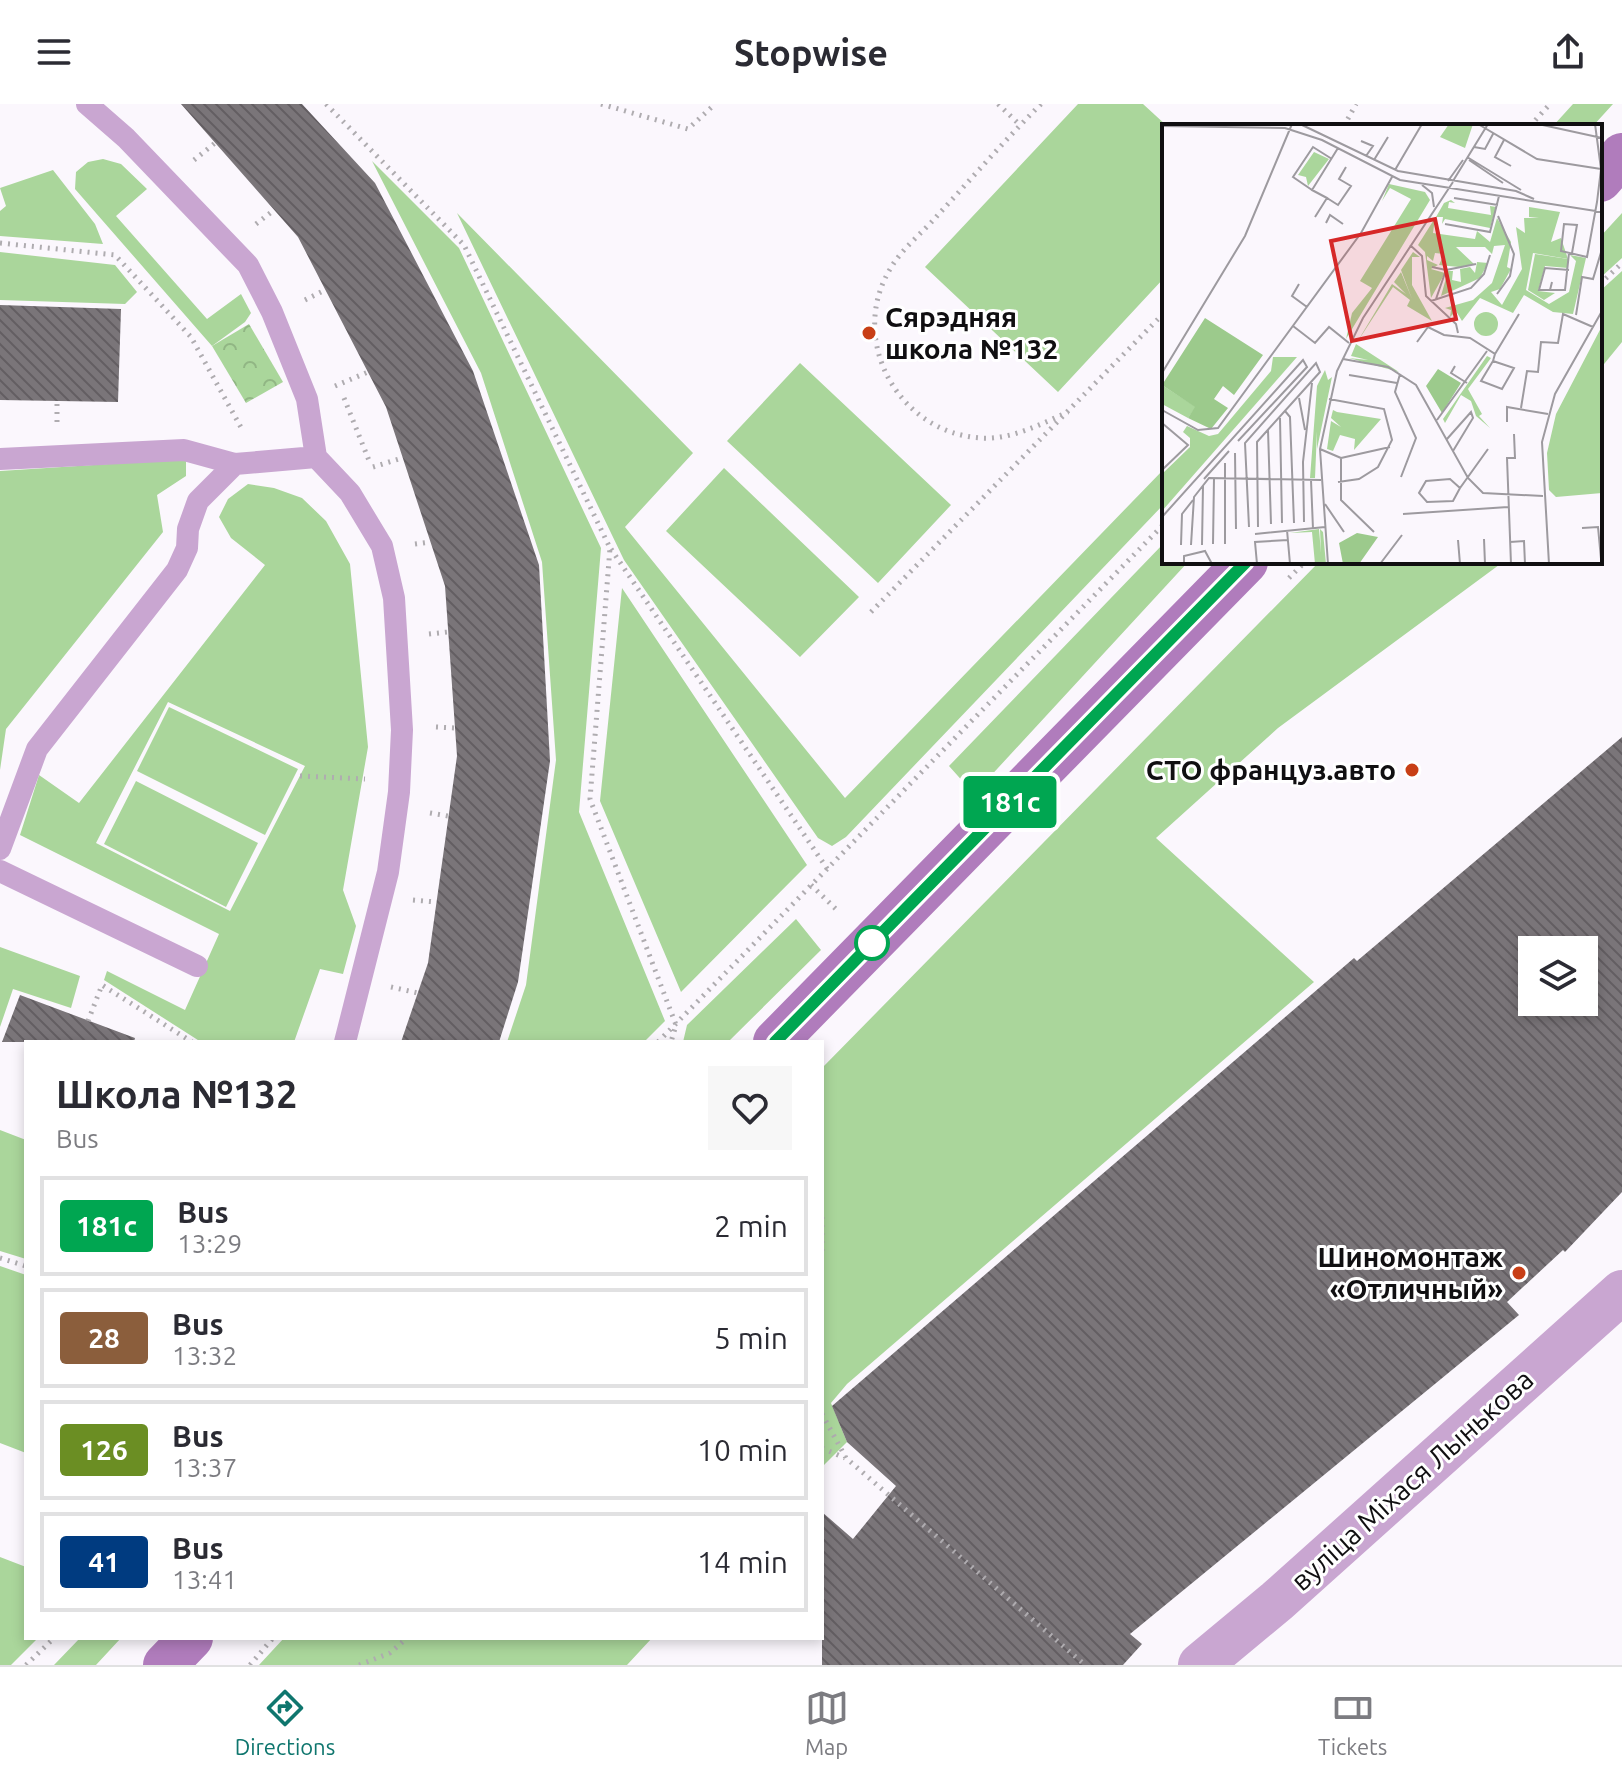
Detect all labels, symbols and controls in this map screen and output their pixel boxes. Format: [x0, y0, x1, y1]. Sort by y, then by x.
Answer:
icon: menu [32, 30, 76, 74]
icon: share [1546, 30, 1590, 74]
text: Stopwise [734, 32, 888, 73]
inset map [1162, 124, 1602, 564]
place label: Сярэдняя школа №132 [885, 301, 1058, 364]
marker: Сярэдняя школа №132 [860, 324, 878, 342]
place label: СТО француз.авто [1146, 754, 1396, 785]
marker: СТО француз.авто [1403, 761, 1421, 779]
line badge: 181с [954, 776, 1066, 828]
text: 181с [979, 786, 1041, 817]
unlabelled marker [855, 926, 889, 960]
map controls [1518, 936, 1598, 1016]
button: layers [1518, 936, 1598, 1016]
button: heart [708, 1066, 792, 1150]
text: Школа №132 [56, 1073, 297, 1115]
text: Bus [56, 1124, 99, 1153]
text: Bus [177, 1195, 229, 1229]
text: 2 min [714, 1209, 788, 1243]
text: 181с [76, 1210, 137, 1241]
text: 13:29 [177, 1229, 242, 1258]
place label: Шиномонтаж «Отличный» [1317, 1241, 1503, 1304]
marker: Шиномонтаж «Отличный» [1510, 1264, 1528, 1282]
text: Bus [172, 1307, 224, 1341]
text: 5 min [714, 1321, 788, 1355]
text: 28 [88, 1322, 120, 1353]
text: 13:32 [172, 1341, 237, 1370]
street label: вуліца Міхася Лынькова [1285, 1363, 1539, 1596]
text: Bus [172, 1419, 224, 1453]
text: 10 min [697, 1433, 788, 1467]
text: 126 [80, 1434, 128, 1465]
text: 13:37 [172, 1453, 237, 1482]
text: Bus [172, 1531, 224, 1565]
text: 14 min [697, 1545, 788, 1579]
text: 41 [88, 1546, 120, 1577]
text: 13:41 [172, 1565, 237, 1594]
tab: Directions [235, 1686, 335, 1759]
tab: Map [805, 1686, 849, 1759]
tab: Tickets [1318, 1686, 1387, 1759]

